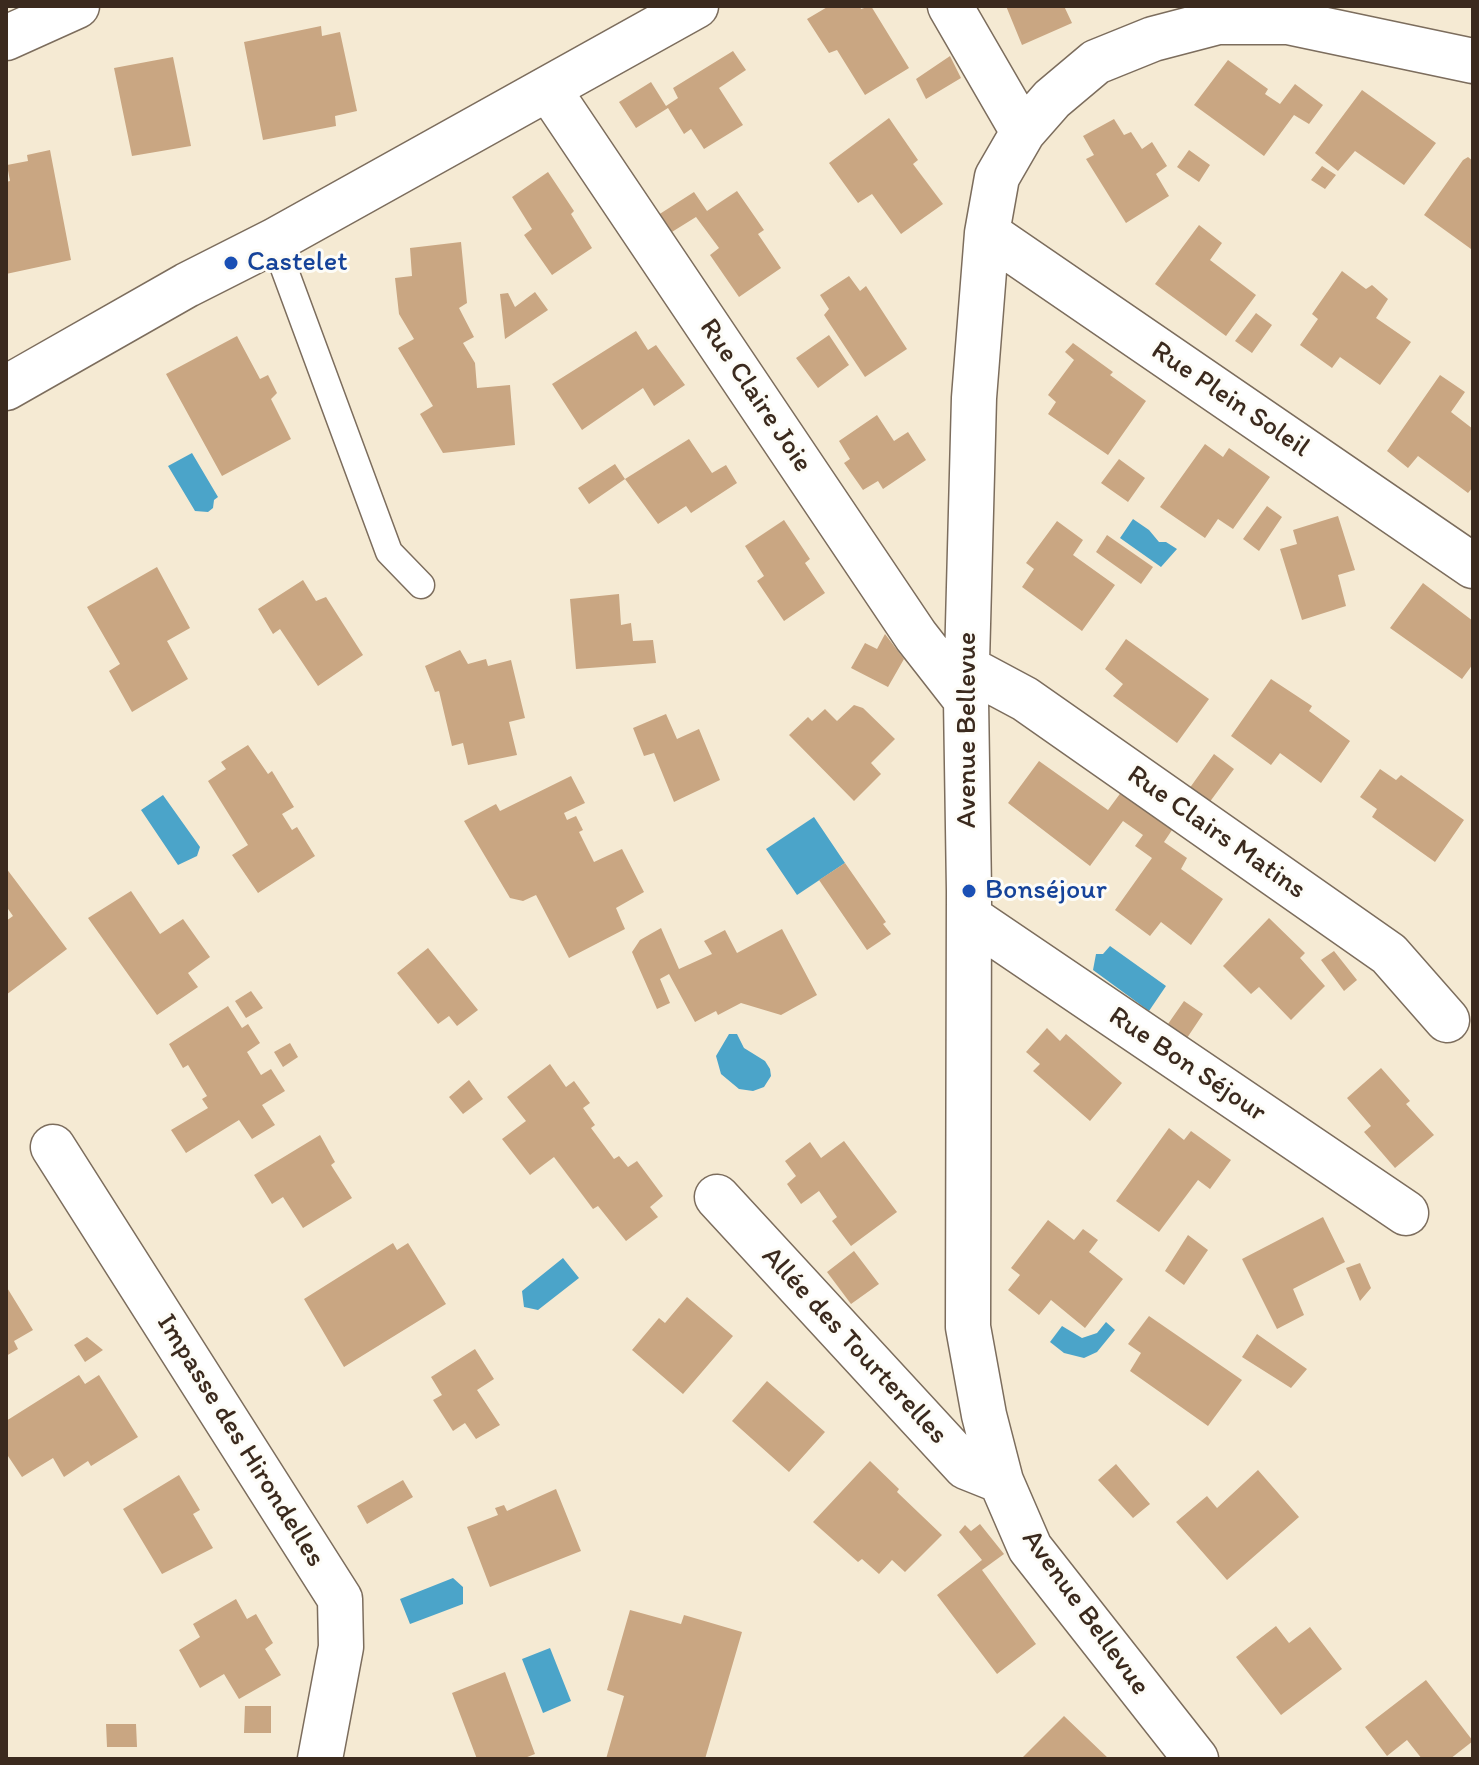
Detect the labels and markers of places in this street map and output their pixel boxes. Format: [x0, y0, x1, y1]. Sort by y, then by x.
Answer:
place label: Castelet [247, 246, 348, 280]
marker: Castelet [222, 254, 240, 272]
place label: Bonséjour [985, 874, 1107, 908]
marker: Bonséjour [960, 882, 978, 900]

